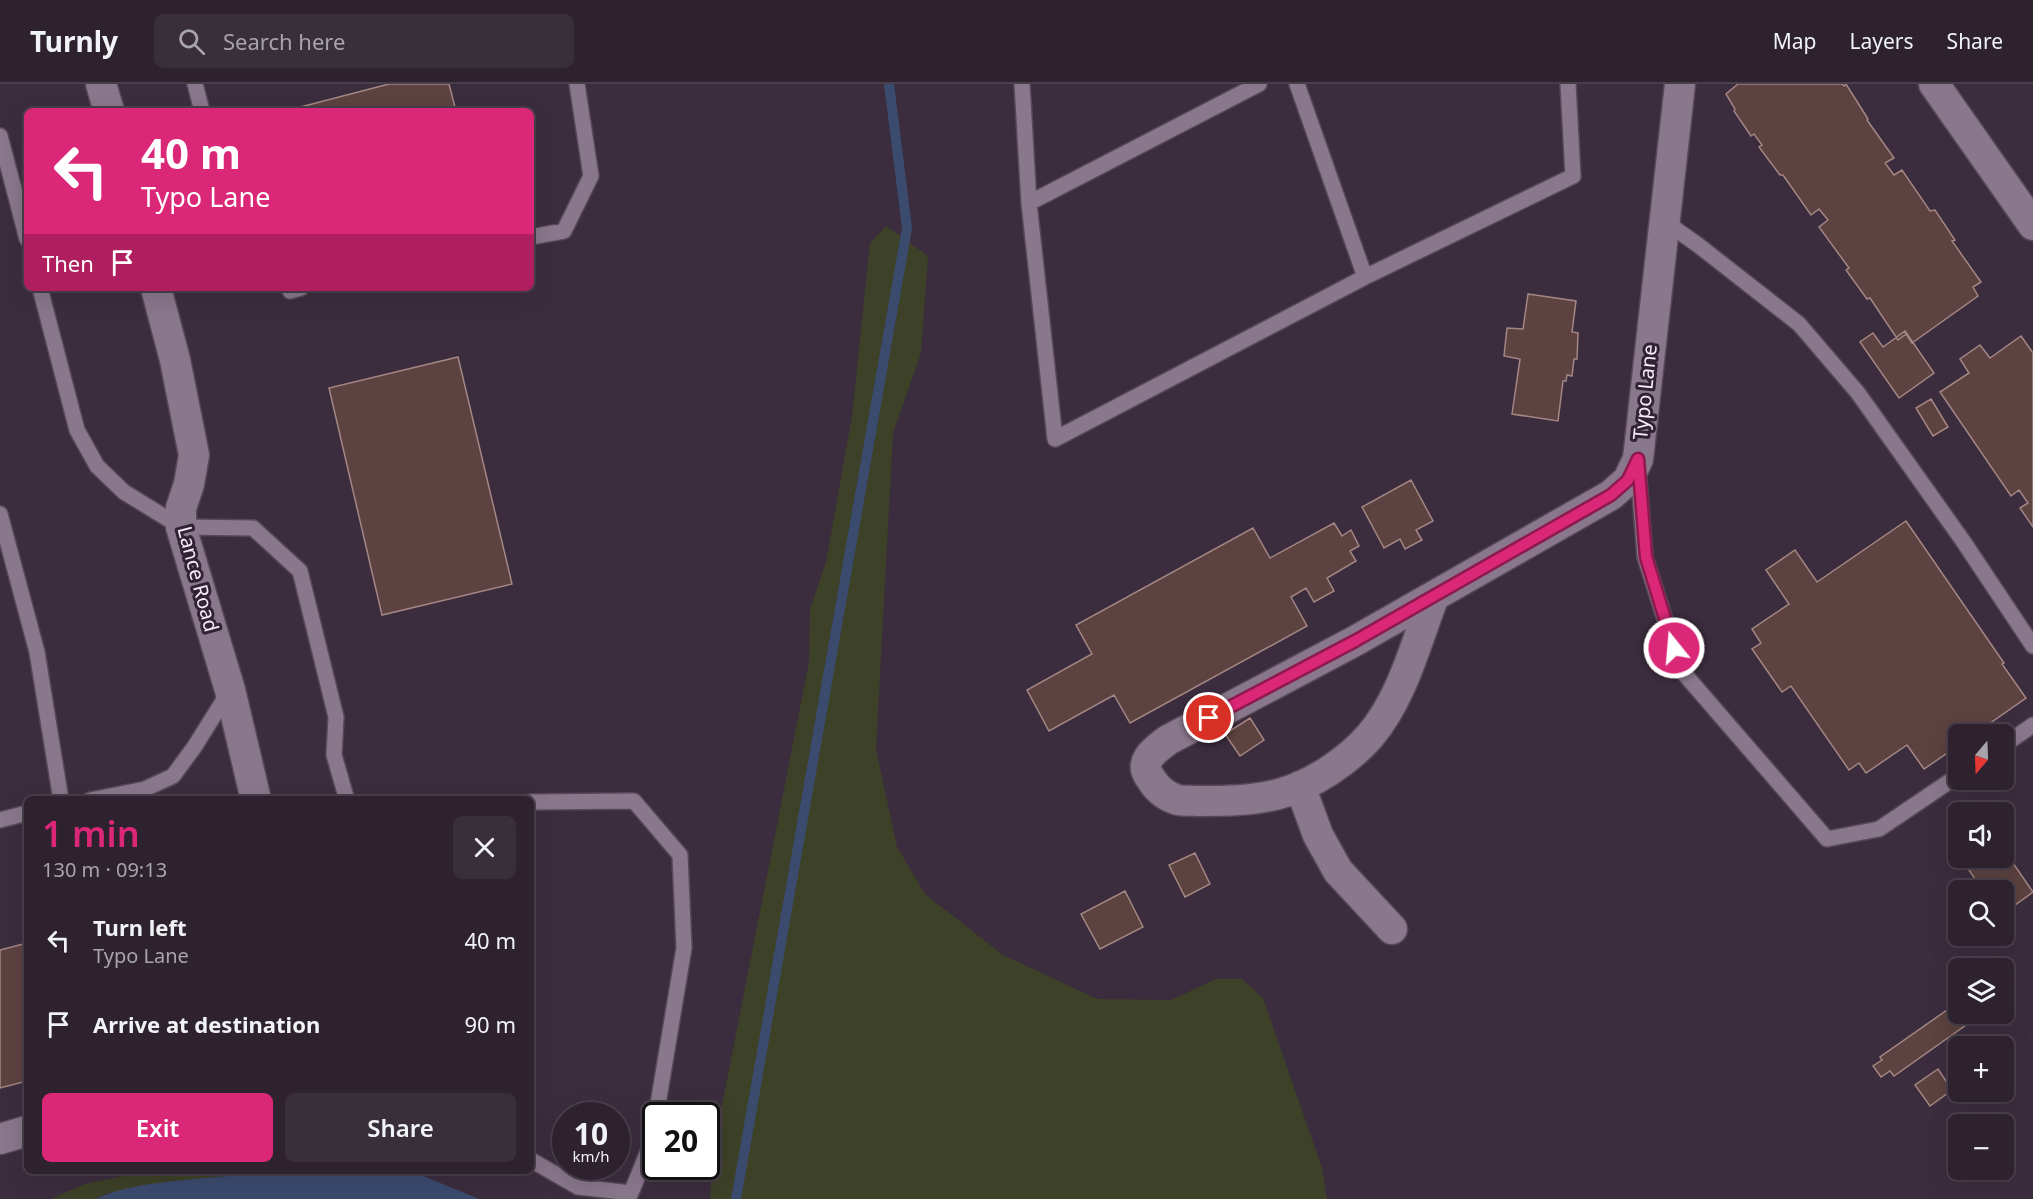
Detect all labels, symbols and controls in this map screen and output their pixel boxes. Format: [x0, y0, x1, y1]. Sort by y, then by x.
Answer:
search box [154, 14, 574, 68]
text: Turnly [30, 22, 118, 60]
icon: search [175, 25, 208, 58]
text: Search here [223, 26, 345, 56]
text: Map [1773, 27, 1817, 55]
text: Layers [1850, 27, 1914, 55]
text: Share [1947, 27, 2003, 55]
text: 40 m [141, 124, 241, 181]
icon: left [42, 132, 120, 210]
text: Typo Lane [141, 178, 270, 215]
icon: arrive [106, 246, 139, 279]
text: Then [42, 248, 94, 278]
street label: Typo Lane [1626, 343, 1663, 441]
street label: Lance Road [171, 523, 226, 635]
position arrow [1642, 616, 1706, 680]
pin [1183, 692, 1234, 743]
icon: arrive [1192, 701, 1225, 734]
north arrow [1948, 724, 2014, 790]
map controls [1948, 724, 2014, 1180]
button: sound [1948, 802, 2014, 868]
text: 1 min [42, 809, 140, 858]
button: close [453, 816, 516, 879]
text: 130 m · 09:13 [42, 856, 167, 883]
button: search [1948, 880, 2014, 946]
text: Turn left [93, 912, 187, 942]
icon: left [42, 924, 75, 957]
text: 40 m [465, 925, 516, 955]
text: Typo Lane [93, 942, 189, 969]
button: layers [1948, 958, 2014, 1024]
icon: arrive [42, 1008, 75, 1041]
text: Arrive at destination [93, 1009, 320, 1039]
text: 90 m [465, 1009, 516, 1039]
button: + [1948, 1036, 2014, 1102]
button: Exit [42, 1093, 273, 1162]
button: Share [285, 1093, 516, 1162]
speed limit sign: 20 [642, 1102, 720, 1180]
text: 10 [574, 1113, 608, 1154]
button: − [1948, 1114, 2014, 1180]
text: km/h [573, 1146, 609, 1166]

